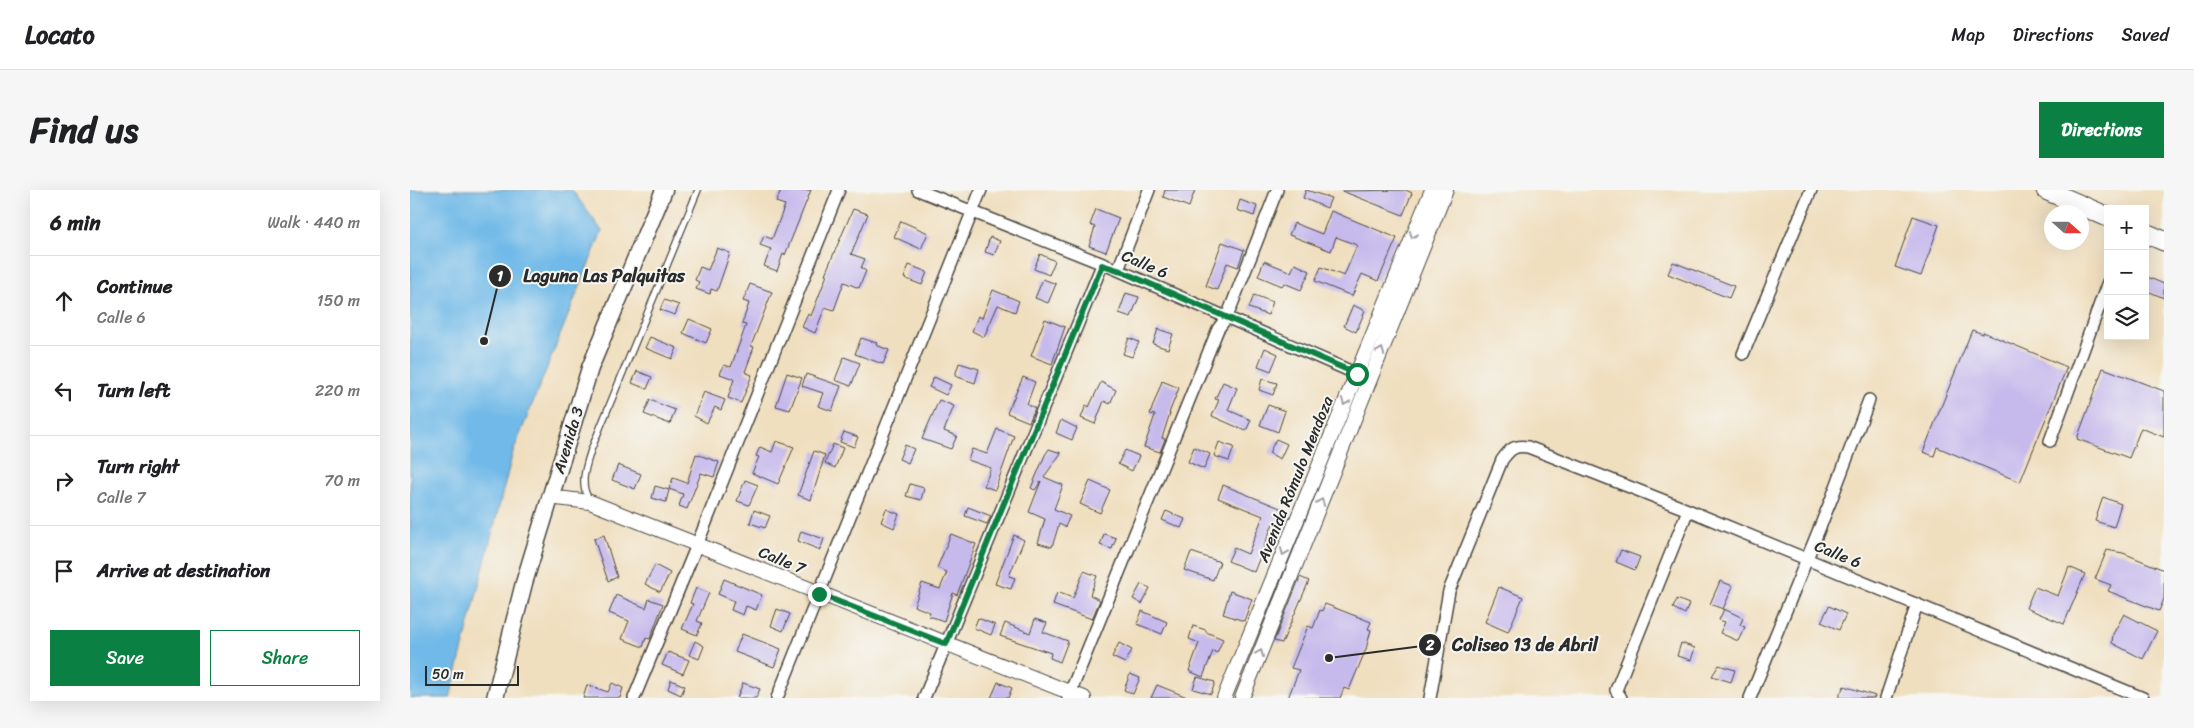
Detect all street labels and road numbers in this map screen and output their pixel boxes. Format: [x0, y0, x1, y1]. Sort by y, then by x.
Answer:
street label: Calle 6 [1117, 241, 1173, 287]
street label: Avenida Rómulo Mendoza [1248, 391, 1342, 567]
street label: Avenida 3 [544, 403, 592, 478]
street label: Calle 6 [1810, 531, 1866, 577]
street label: Calle 7 [754, 537, 811, 583]

